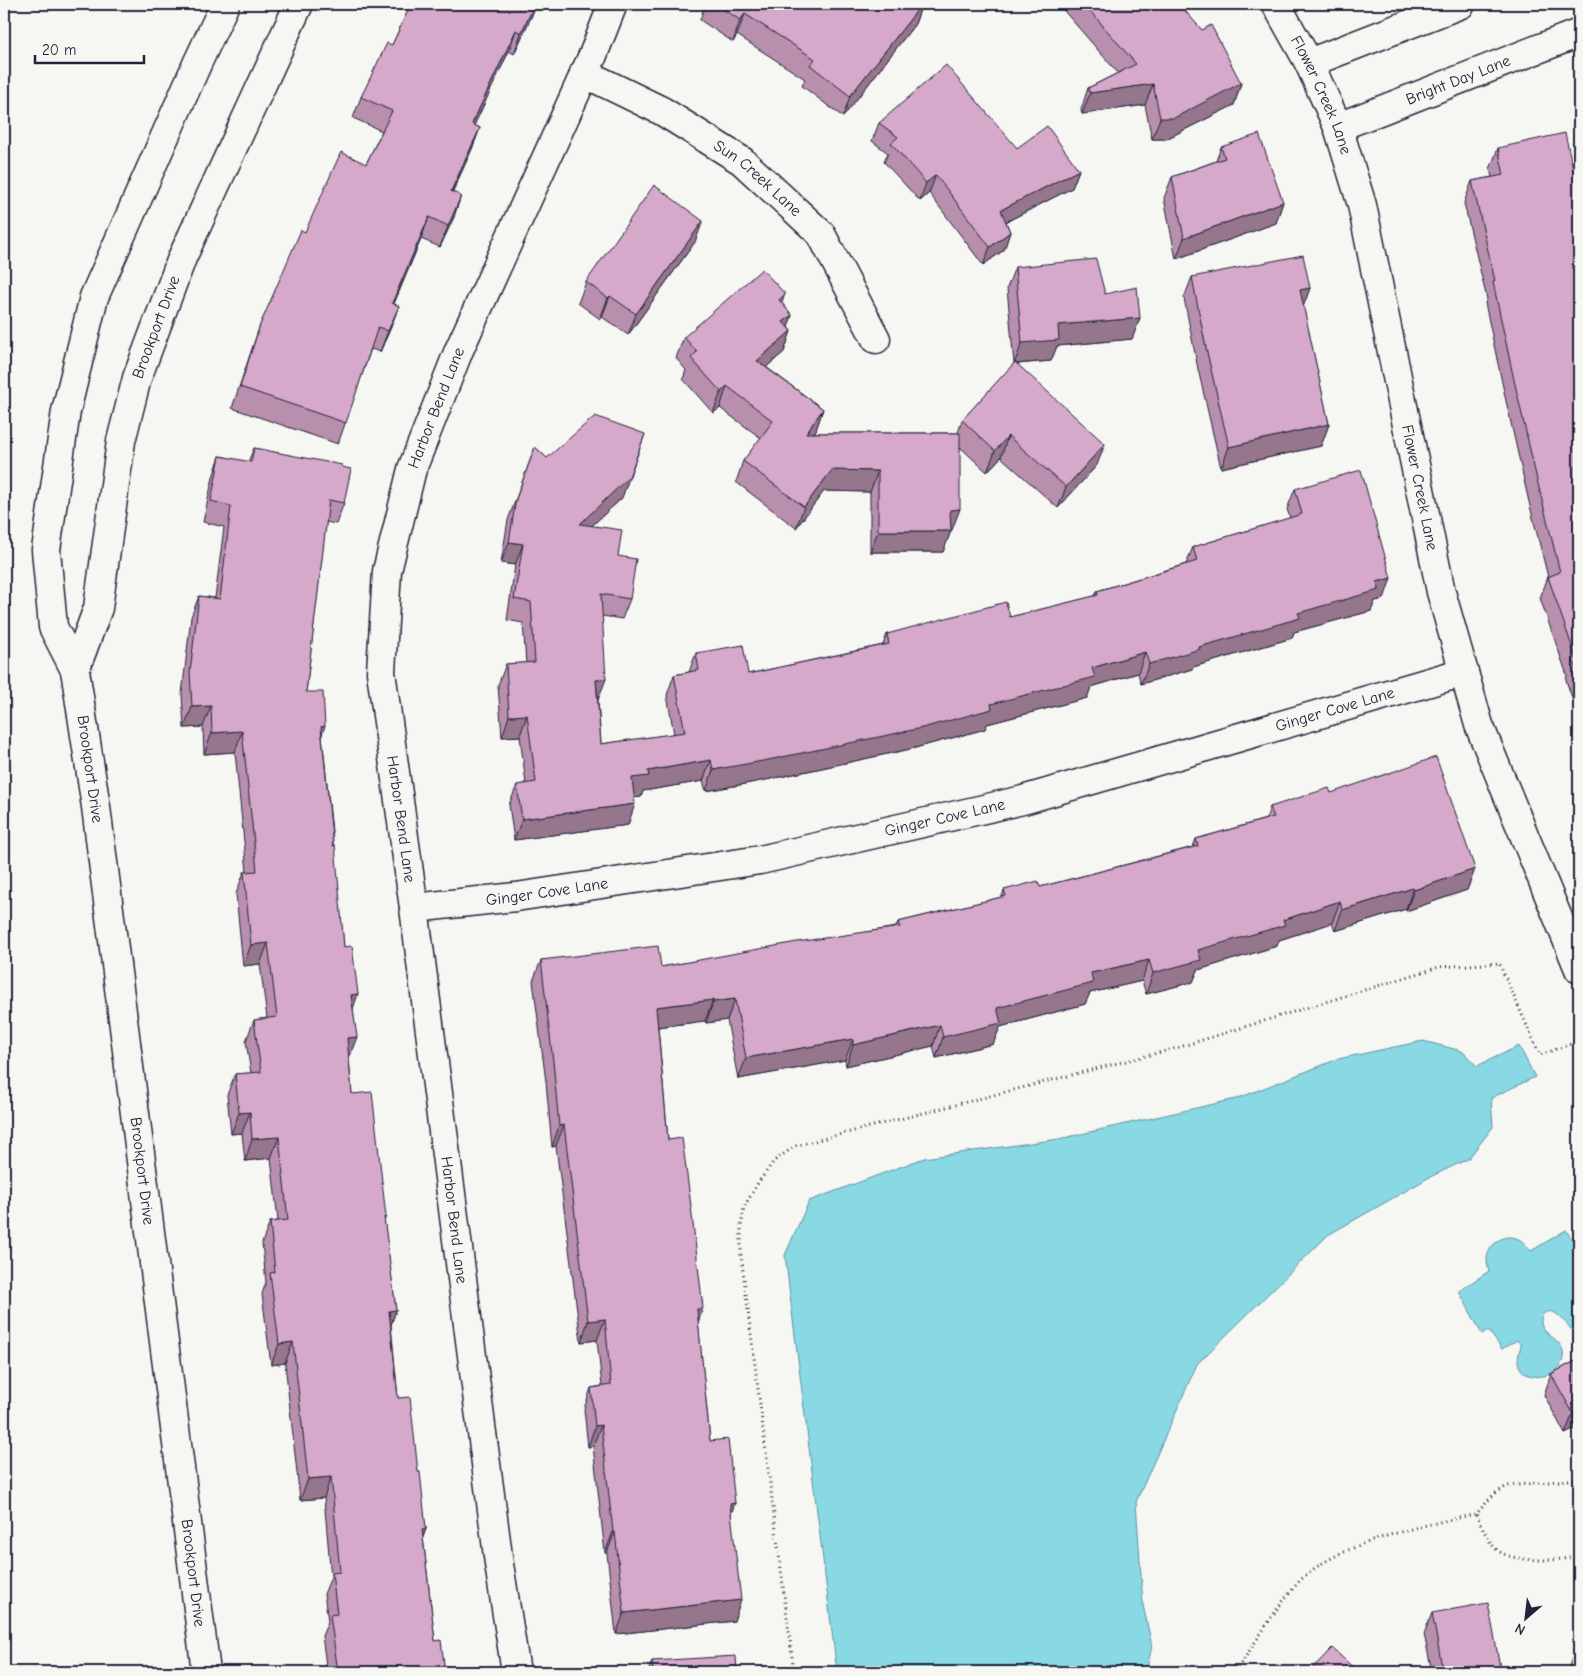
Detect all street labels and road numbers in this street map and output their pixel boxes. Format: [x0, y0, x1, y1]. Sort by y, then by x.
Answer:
street label: Flower Creek Lane [1287, 33, 1355, 157]
street label: Bright Day Lane [1403, 52, 1513, 109]
street label: Sun Creek Lane [710, 137, 805, 220]
street label: Brookport Drive [129, 273, 184, 381]
street label: Harbor Bend Lane [404, 345, 468, 471]
street label: Flower Creek Lane [1398, 423, 1441, 552]
street label: Ginger Cove Lane [1273, 684, 1397, 735]
street label: Brookport Drive [74, 714, 106, 824]
street label: Harbor Bend Lane [383, 754, 419, 884]
street label: Ginger Cove Lane [883, 795, 1007, 840]
street label: Ginger Cove Lane [485, 874, 609, 909]
street label: Brookport Drive [126, 1116, 158, 1226]
street label: Harbor Bend Lane [437, 1155, 471, 1285]
street label: Brookport Drive [177, 1518, 209, 1628]

